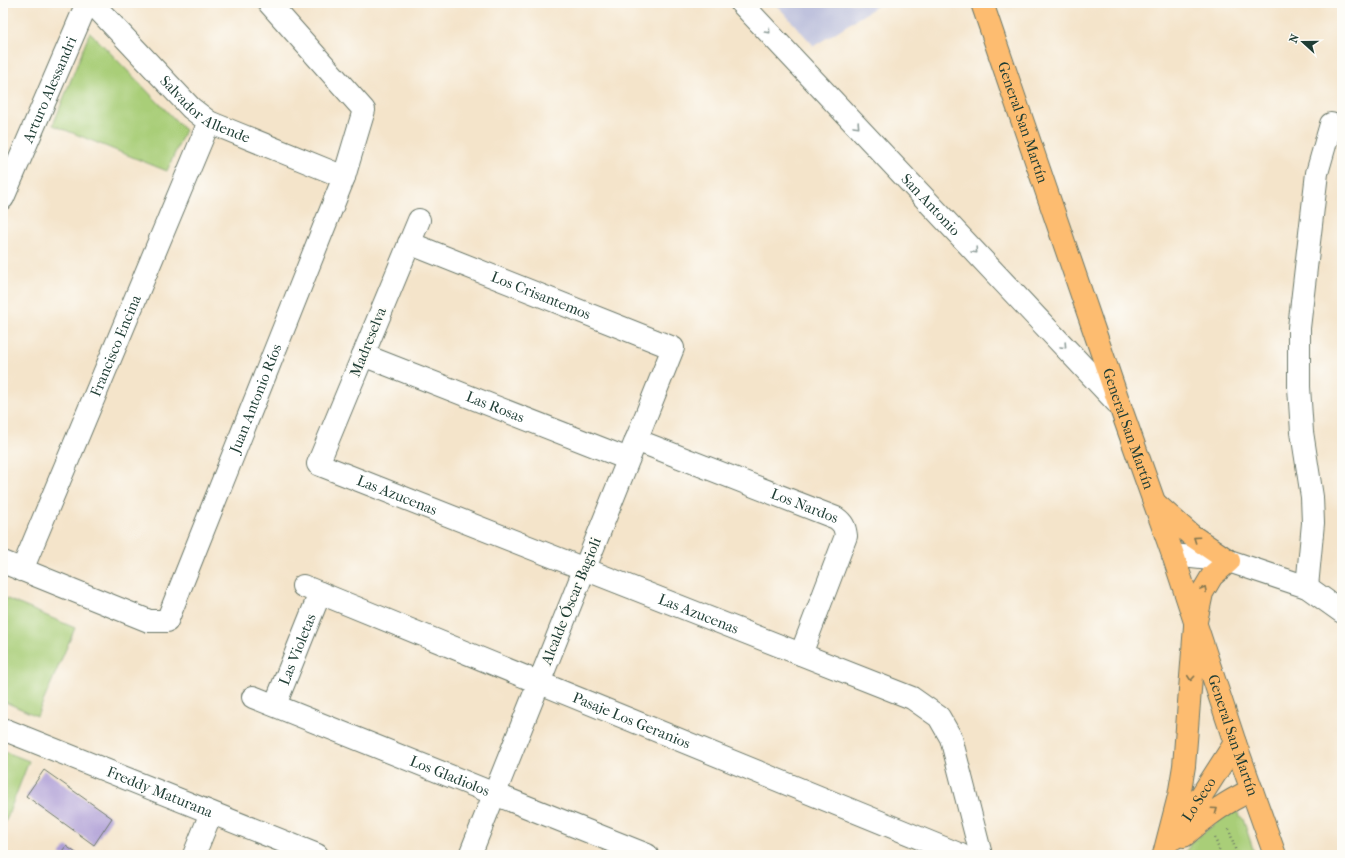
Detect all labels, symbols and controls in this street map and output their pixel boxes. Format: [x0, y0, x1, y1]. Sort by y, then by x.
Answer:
north arrow [1283, 22, 1323, 62]
one-way arrow [763, 26, 770, 34]
text: N [1287, 32, 1302, 45]
street label: Arturo Alessandri [18, 33, 81, 146]
street label: General San Martín [994, 59, 1052, 186]
street label: Salvador Allende [156, 72, 254, 147]
one-way arrow [852, 121, 860, 129]
street label: San Antonio [897, 170, 964, 240]
one-way arrow [970, 246, 977, 254]
street label: Los Crisantemos [488, 268, 594, 324]
street label: Francisco Encina [86, 291, 145, 399]
street label: Madreselva [346, 303, 391, 380]
street label: Juan Antonio Ríos [225, 341, 286, 457]
one-way arrow [1059, 341, 1067, 349]
street label: General San Martín [1099, 366, 1158, 492]
street label: Las Rosas [463, 387, 527, 427]
street label: Las Azucenas [354, 471, 440, 519]
street label: Los Nardos [768, 484, 841, 527]
street label: Alcalde Óscar Bagioli [537, 534, 605, 668]
one-way arrow [1194, 537, 1201, 544]
one-way arrow [1200, 586, 1207, 593]
street label: Las Azucenas [656, 590, 742, 638]
street label: Las Violetas [275, 610, 320, 688]
street label: General San Martín [1204, 672, 1262, 799]
one-way arrow [1186, 675, 1195, 681]
street label: Pasaje Los Geranios [570, 688, 694, 753]
street label: Los Gladiolos [407, 752, 493, 800]
street label: Freddy Maturana [104, 763, 216, 822]
street label: Lo Seco [1178, 773, 1220, 825]
one-way arrow [1211, 807, 1218, 815]

